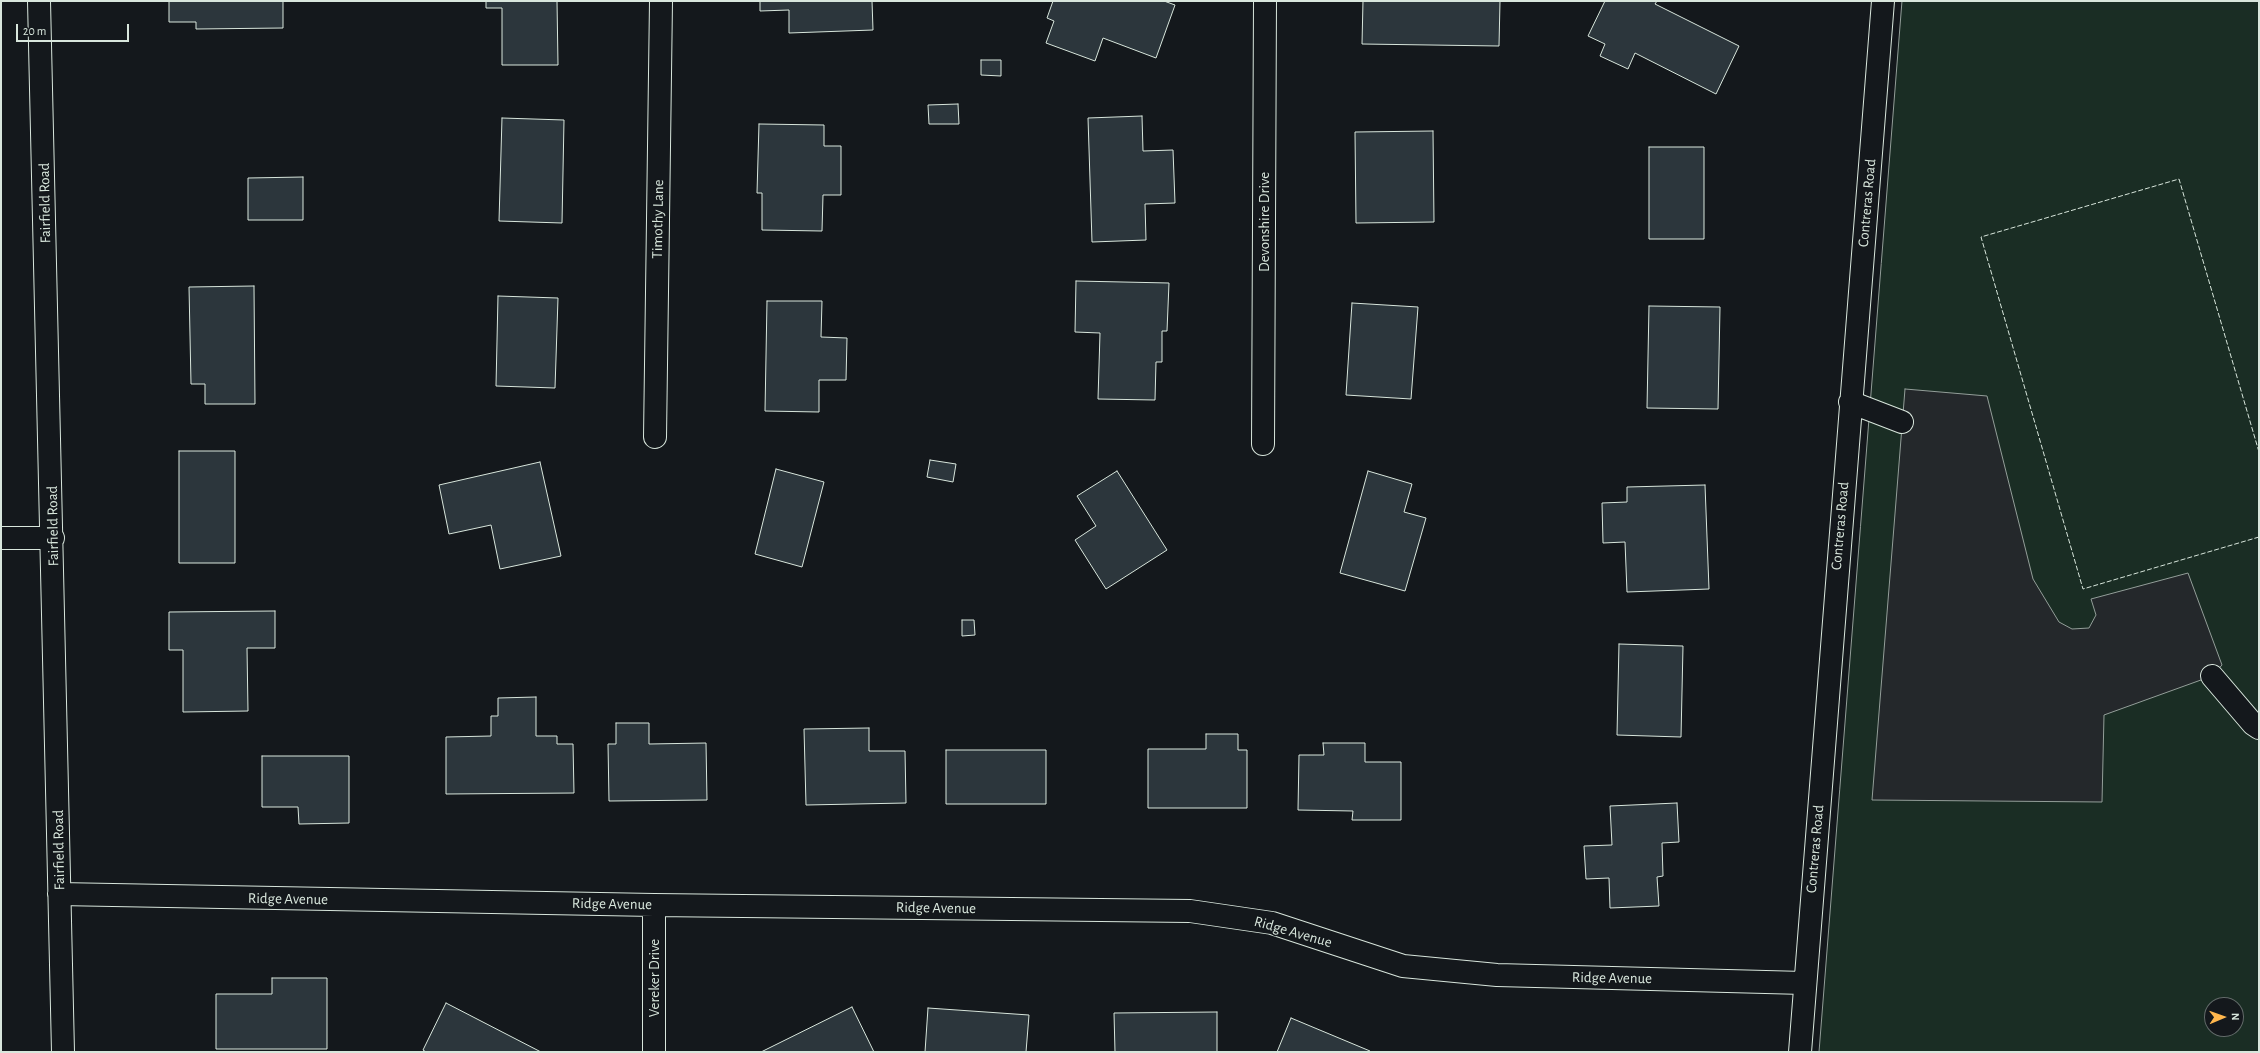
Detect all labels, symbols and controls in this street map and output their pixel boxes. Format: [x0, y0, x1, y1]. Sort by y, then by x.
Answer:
scale bar [18, 16, 131, 42]
text: 20 m [23, 25, 46, 37]
street label: Contreras Road [1854, 158, 1880, 248]
street label: Fairfield Road [35, 163, 55, 243]
street label: Devonshire Drive [1255, 172, 1273, 272]
street label: Timothy Lane [648, 179, 668, 259]
street label: Contreras Road [1827, 481, 1853, 571]
street label: Fairfield Road [43, 486, 63, 566]
street label: Contreras Road [1802, 804, 1828, 894]
street label: Fairfield Road [49, 810, 69, 890]
street label: Ridge Avenue [248, 889, 328, 909]
street label: Ridge Avenue [572, 894, 652, 914]
street label: Ridge Avenue [896, 898, 976, 918]
street label: Ridge Avenue [1252, 912, 1334, 952]
street label: Vereker Drive [645, 939, 663, 1017]
street label: Ridge Avenue [1572, 968, 1652, 988]
north arrow [2204, 997, 2244, 1037]
text: N [2230, 1013, 2241, 1021]

